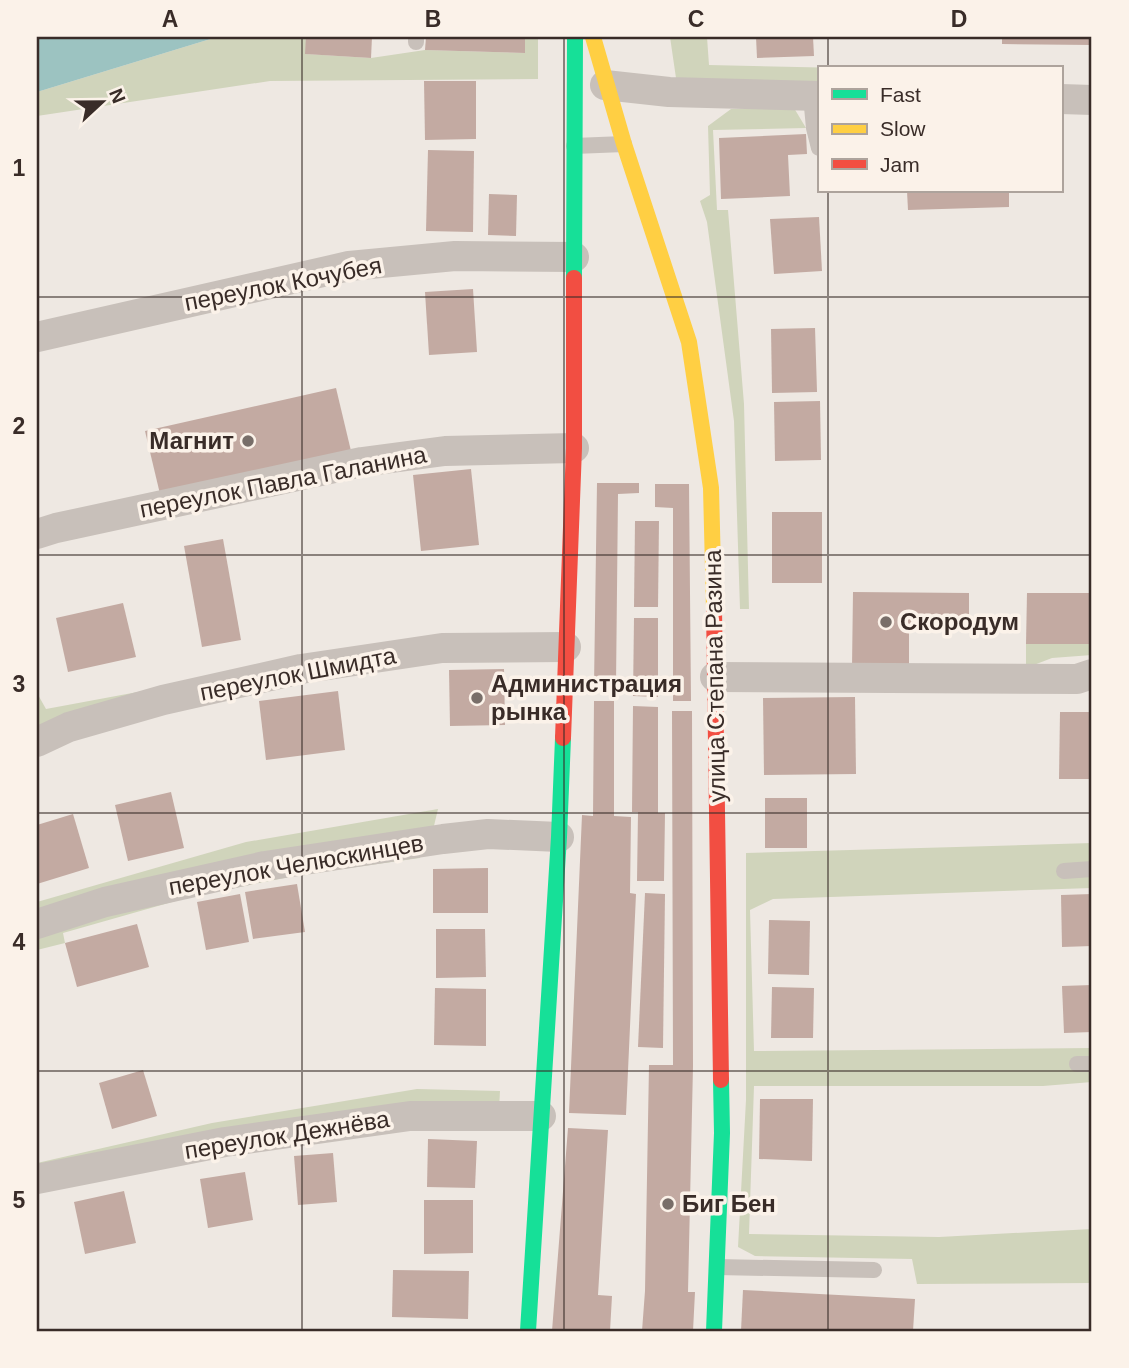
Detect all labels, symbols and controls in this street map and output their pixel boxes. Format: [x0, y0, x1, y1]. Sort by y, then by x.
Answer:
text: A [162, 6, 178, 32]
text: B [425, 6, 441, 32]
text: C [688, 6, 704, 32]
text: D [951, 6, 967, 32]
north arrow [66, 66, 136, 136]
legend [818, 66, 1062, 192]
text: Fast [880, 83, 921, 106]
text: N [105, 86, 130, 106]
text: Slow [880, 117, 926, 140]
text: Jam [880, 153, 920, 176]
text: 1 [13, 155, 26, 181]
street label: переулок Кочубея [182, 251, 384, 316]
text: 2 [13, 413, 25, 439]
place label: Магнит [149, 427, 234, 454]
marker: Магнит [240, 433, 256, 449]
street label: переулок Павла Галанина [137, 440, 429, 523]
street label: улица Степана Разина [699, 549, 730, 803]
place label: Скородум [900, 608, 1019, 635]
marker: Скородум [878, 614, 894, 630]
street label: переулок Шмидта [198, 641, 399, 706]
place label: Администрация рынка [491, 670, 682, 725]
text: 3 [13, 671, 25, 697]
marker: Администрация рынка [469, 690, 485, 706]
street label: переулок Челюскинцев [166, 829, 425, 900]
text: 4 [13, 929, 26, 955]
street label: переулок Дежнёва [183, 1105, 392, 1164]
text: 5 [13, 1187, 26, 1213]
place label: Биг Бен [682, 1190, 776, 1217]
marker: Биг Бен [660, 1196, 676, 1212]

